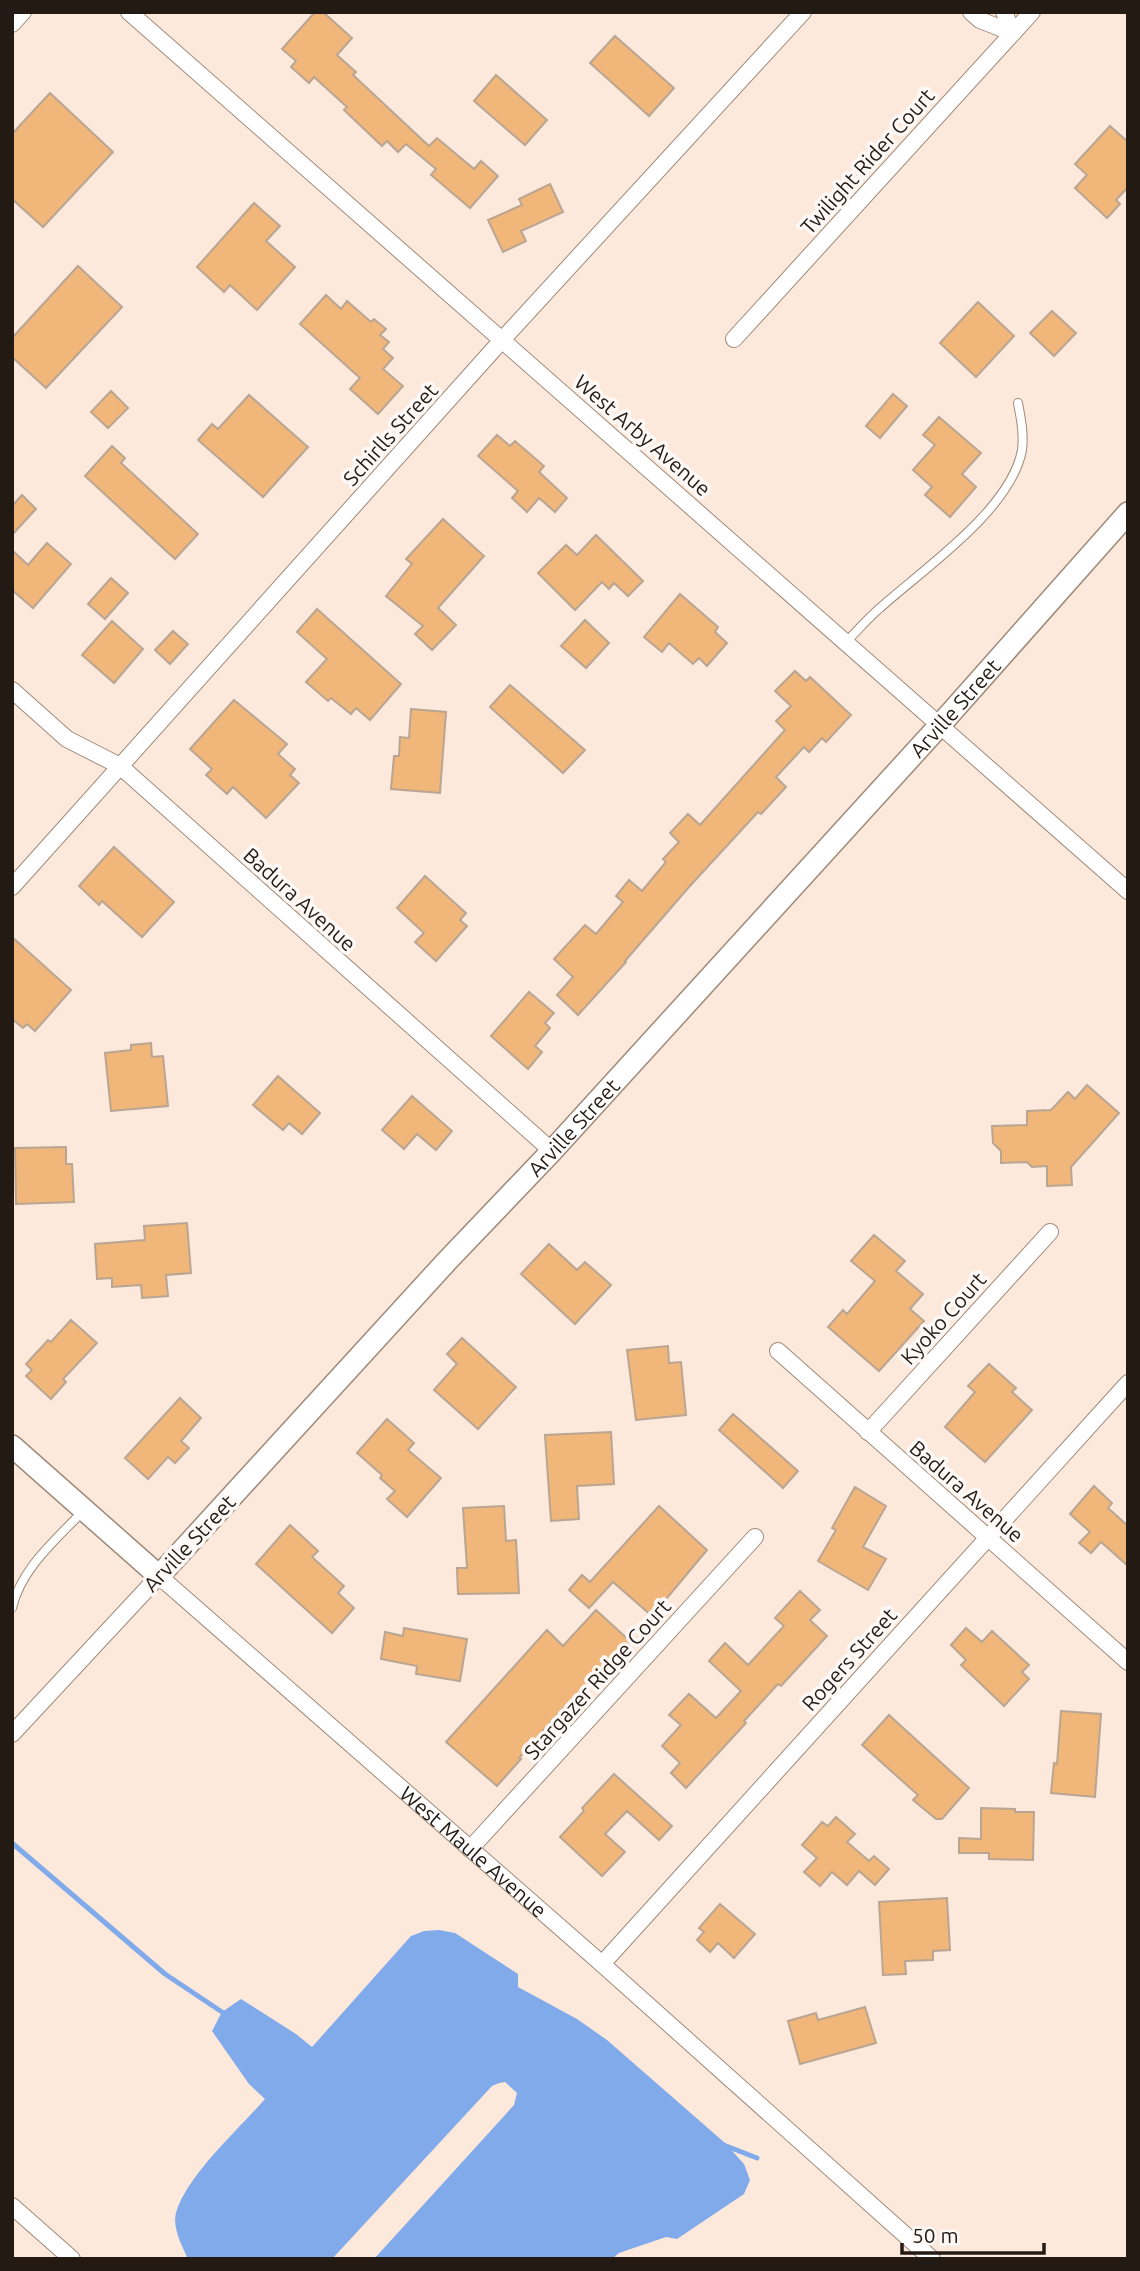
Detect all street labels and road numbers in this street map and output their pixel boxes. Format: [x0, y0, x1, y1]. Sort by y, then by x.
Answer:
street label: Twilight Rider Court [795, 83, 939, 239]
street label: West Arby Avenue [570, 369, 716, 501]
street label: Schirlls Street [338, 378, 442, 490]
street label: Arville Street [905, 654, 1005, 762]
street label: Badura Avenue [239, 842, 361, 956]
street label: Arville Street [523, 1074, 624, 1181]
street label: Kyoko Court [895, 1267, 991, 1369]
street label: Badura Avenue [905, 1435, 1029, 1547]
street label: Arville Street [138, 1490, 240, 1596]
street label: Stargazer Ridge Court [519, 1594, 675, 1764]
street label: Rogers Street [797, 1603, 901, 1715]
street label: West Maule Avenue [395, 1781, 552, 1922]

